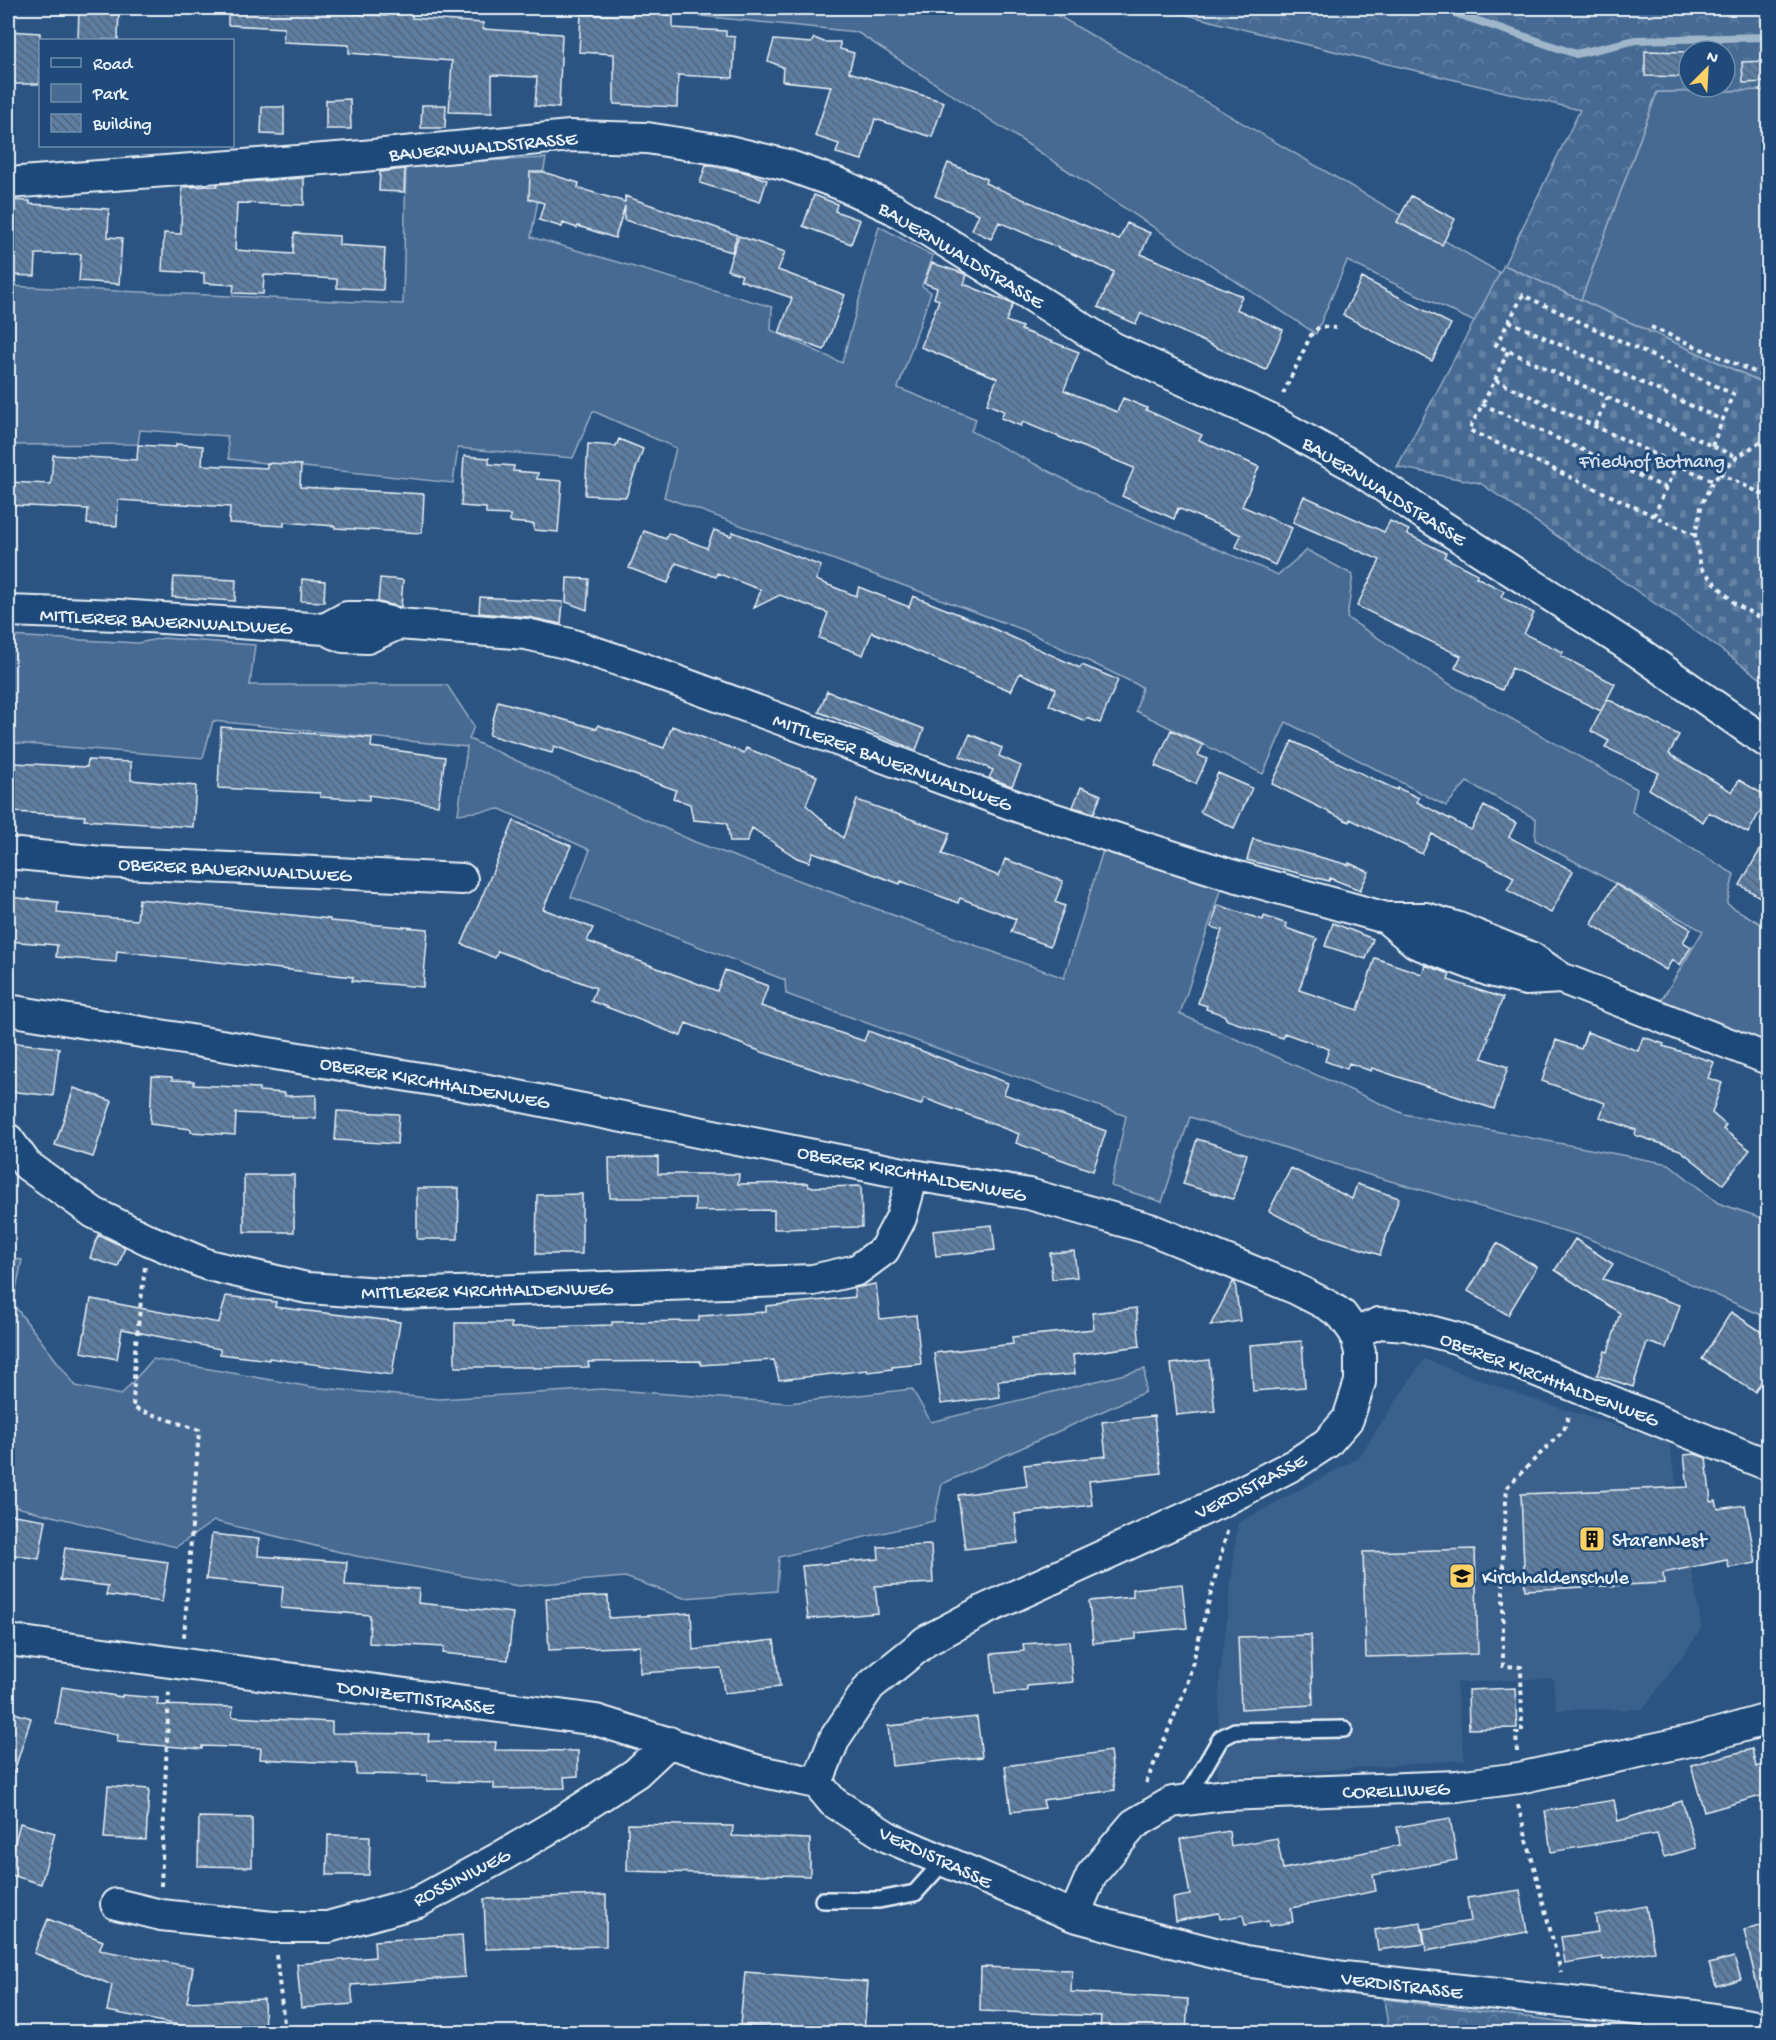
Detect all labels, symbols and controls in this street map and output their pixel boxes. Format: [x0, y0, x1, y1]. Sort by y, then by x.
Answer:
legend [39, 39, 234, 147]
north arrow [1677, 39, 1737, 99]
text: N [1703, 48, 1721, 70]
text: Road [93, 55, 134, 76]
text: Park [92, 85, 129, 106]
text: Building [92, 115, 152, 136]
street label: BAUERNWALDSTRASSE [387, 129, 580, 168]
street label: BAUERNWALDSTRASSE [872, 198, 1048, 316]
street label: BAUERNWALDSTRASSE [1296, 433, 1471, 554]
park label: Friedhof Botnang [1578, 452, 1725, 475]
street label: MITTLERER BAUERNWALDWEG [39, 605, 294, 642]
street label: MITTLERER BAUERNWALDWEG [769, 710, 1016, 819]
street label: OBERER BAUERNWALDWEG [118, 854, 353, 889]
street label: OBERER KIRCHHALDENWEG [318, 1053, 552, 1116]
street label: OBERER KIRCHHALDENWEG [795, 1142, 1029, 1209]
street label: MITTLERER KIRCHHALDENWEG [361, 1279, 614, 1306]
street label: OBERER KIRCHHALDENWEG [1436, 1329, 1663, 1434]
street label: VERDISTRASSE [1191, 1449, 1313, 1527]
building icon: StarenNest [1577, 1524, 1607, 1554]
place label: StarenNest [1612, 1531, 1708, 1554]
school or university icon: Kirchhaldenschule [1447, 1561, 1477, 1591]
place label: Kirchhaldenschule [1482, 1568, 1629, 1591]
street label: DONIZETTISTRASSE [333, 1677, 497, 1722]
street label: CORELLIWEG [1342, 1779, 1452, 1806]
street label: VERDISTRASSE [873, 1823, 996, 1896]
street label: ROSSINIWEG [410, 1844, 516, 1913]
street label: VERDISTRASSE [1339, 1968, 1465, 2007]

